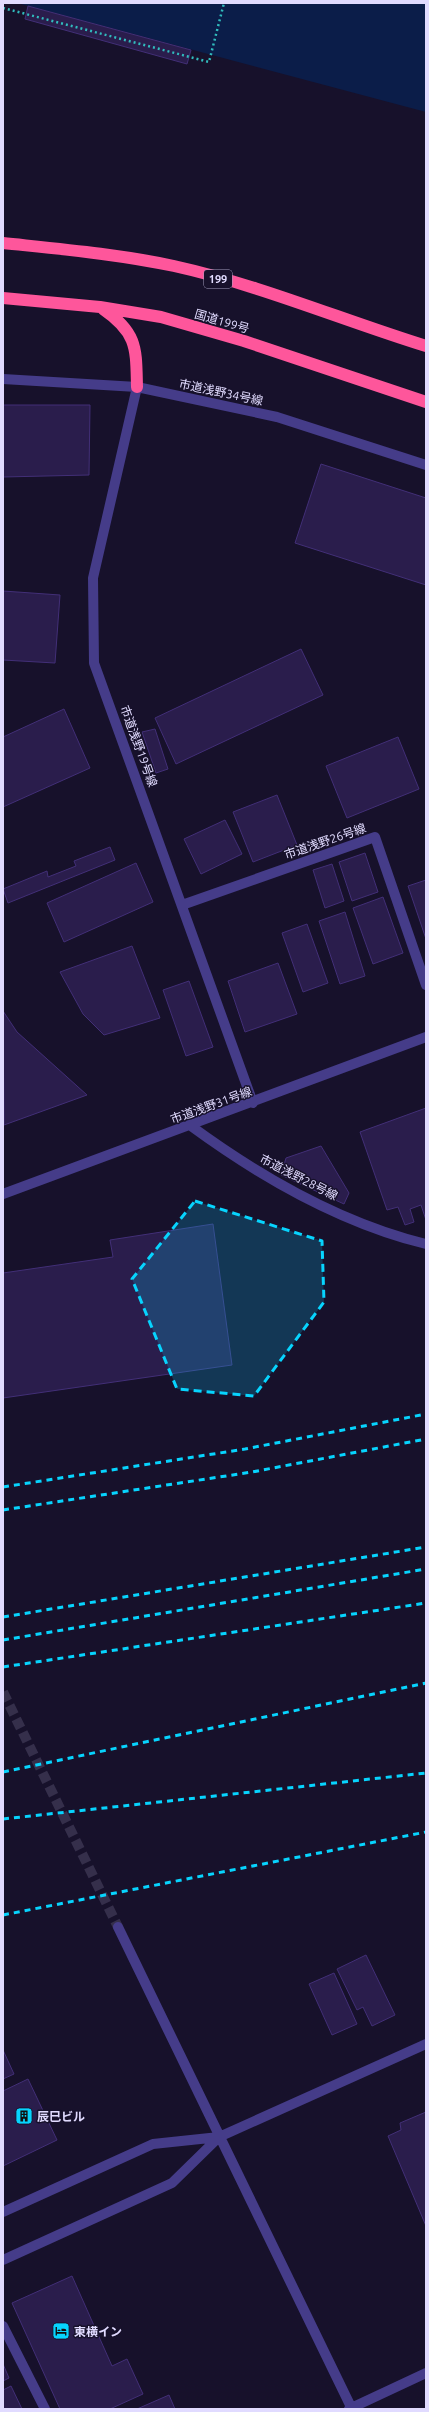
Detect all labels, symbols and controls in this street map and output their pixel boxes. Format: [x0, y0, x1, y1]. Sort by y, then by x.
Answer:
road number: 199 [204, 270, 232, 288]
street label: 国道199号 [193, 307, 251, 335]
street label: 市道浅野34号線 [178, 377, 264, 407]
street label: 市道浅野19号線 [118, 704, 160, 788]
street label: 市道浅野26号線 [282, 821, 368, 861]
street label: 市道浅野31号線 [169, 1084, 253, 1126]
street label: 市道浅野28号線 [258, 1152, 340, 1202]
building icon: 辰巳ビル [14, 2106, 34, 2126]
place label: 辰巳ビル [37, 2110, 85, 2123]
hotel icon: 東横イン [51, 2321, 71, 2341]
place label: 東横イン [74, 2325, 122, 2338]

